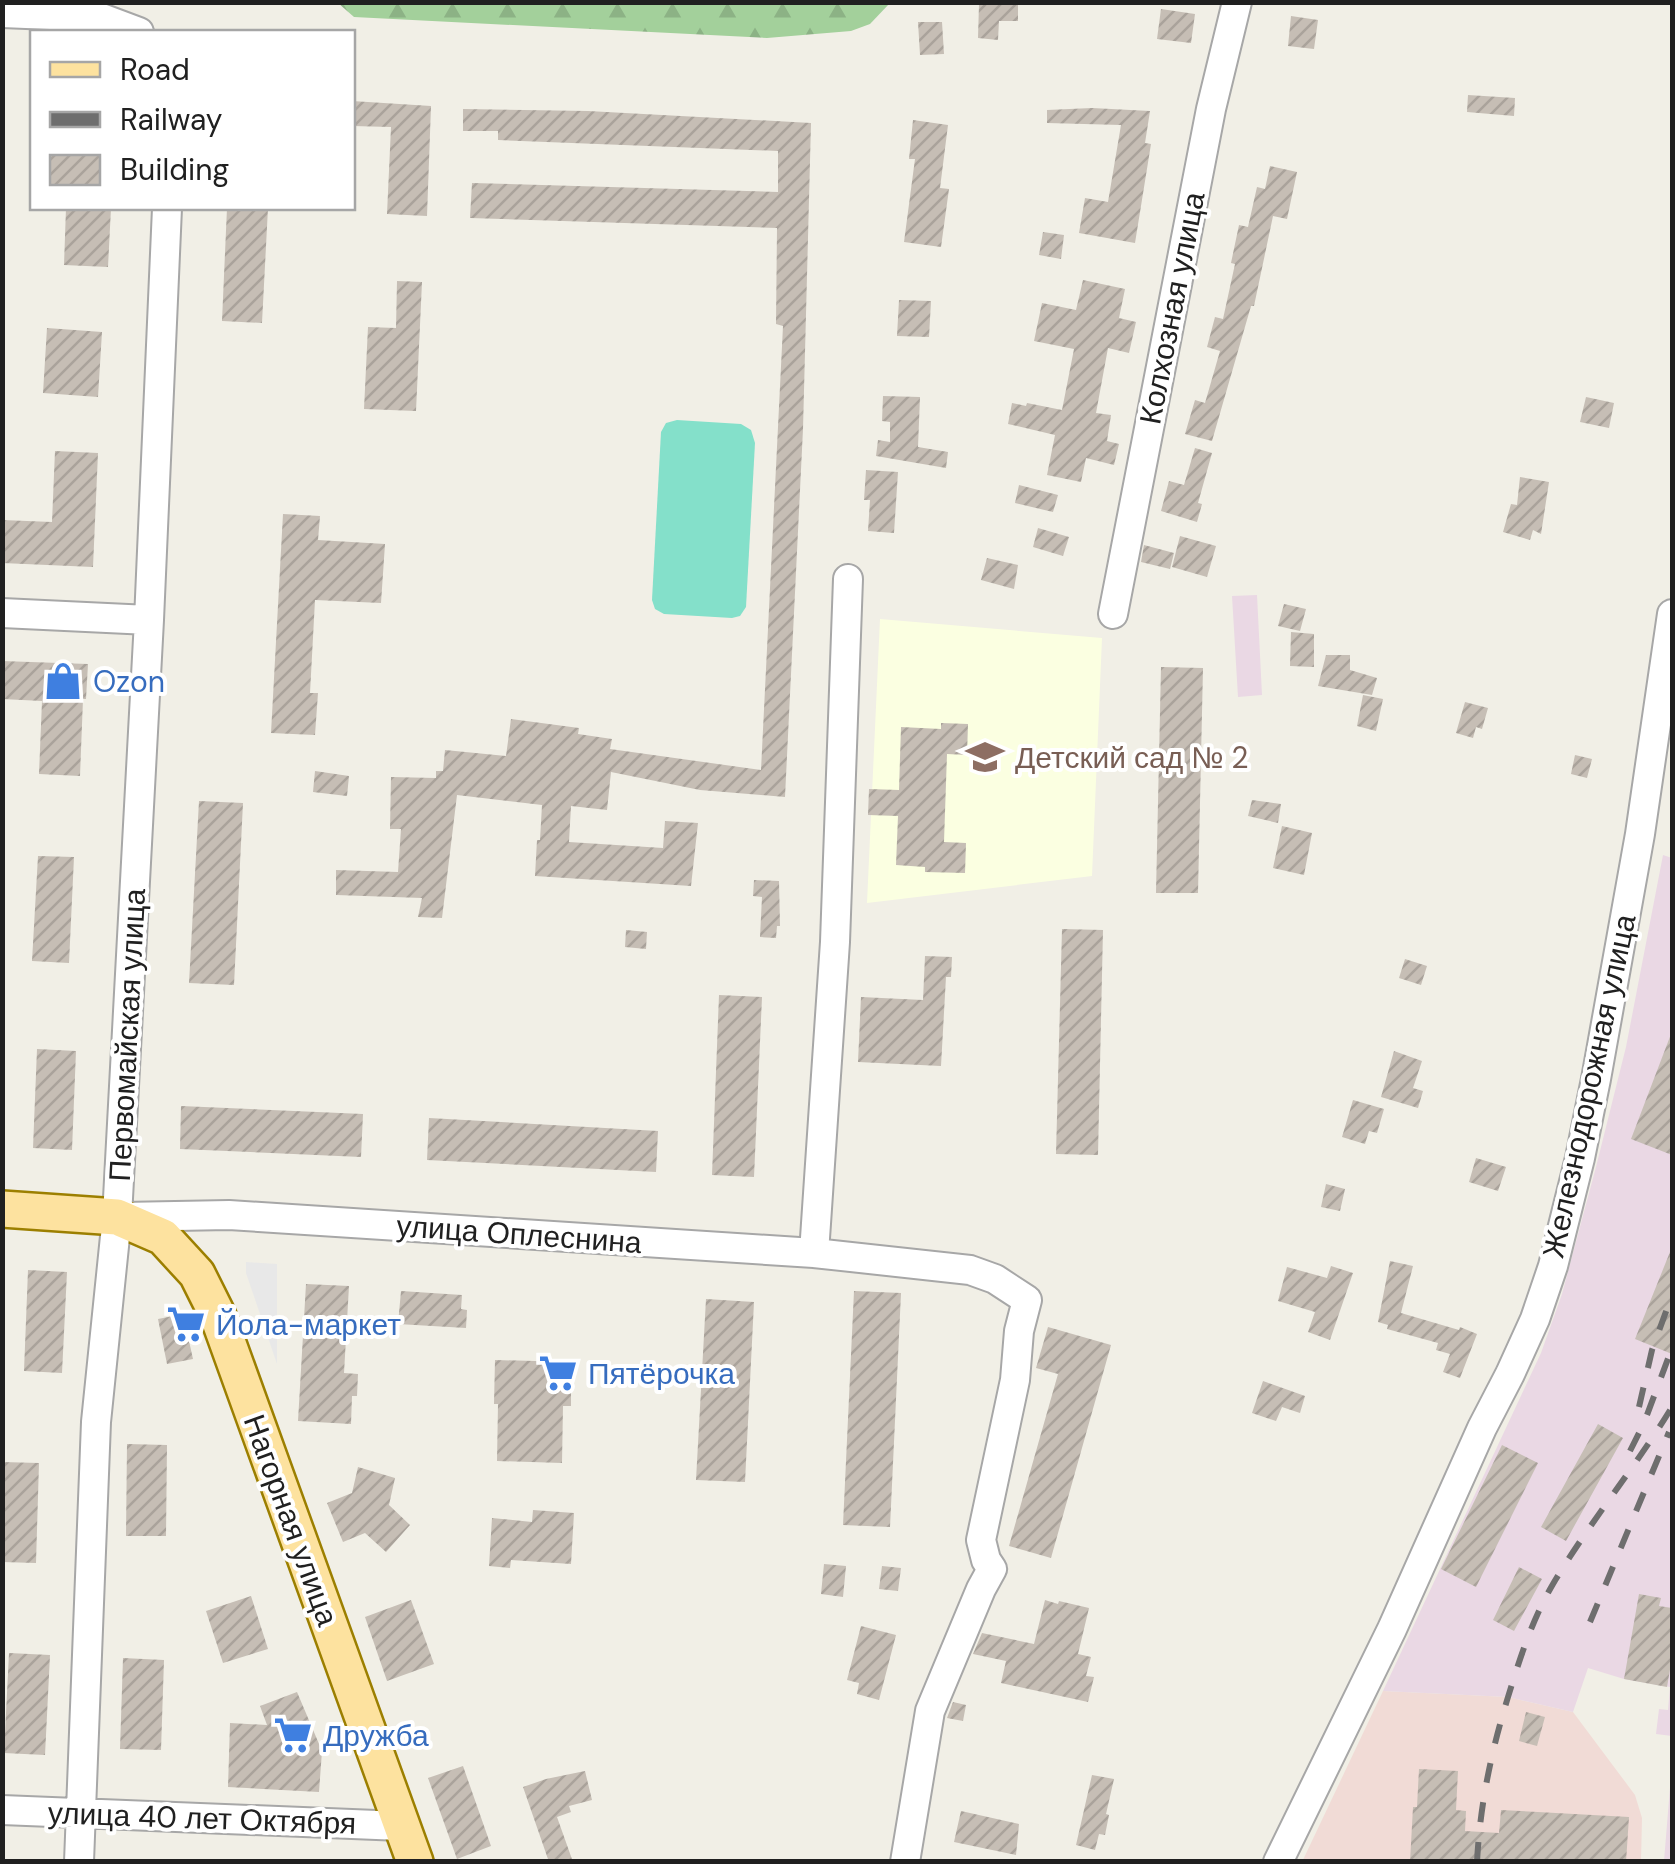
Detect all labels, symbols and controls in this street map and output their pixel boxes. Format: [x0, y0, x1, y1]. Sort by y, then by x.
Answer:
legend [30, 30, 355, 210]
text: Road [120, 50, 190, 89]
text: Railway [120, 100, 223, 139]
text: Building [120, 150, 229, 189]
street label: Колхозная улица [1130, 188, 1214, 427]
shop icon: Ozon [42, 660, 84, 702]
place label: Ozon [93, 662, 165, 701]
school or university icon: Детский сад № 2 [964, 736, 1006, 778]
place label: Детский сад № 2 [1015, 738, 1249, 777]
street label: Первомайская улица [100, 887, 154, 1183]
street label: Железнодорожная улица [1534, 910, 1645, 1261]
street label: улица Оплеснина [395, 1206, 643, 1262]
supermarket icon: Йола-маркет [165, 1303, 207, 1345]
place label: Йола-маркет [216, 1305, 401, 1344]
supermarket icon: Пятёрочка [537, 1352, 579, 1394]
place label: Пятёрочка [588, 1354, 735, 1393]
street label: Нагорная улица [235, 1409, 347, 1631]
supermarket icon: Дружба [272, 1714, 314, 1756]
place label: Дружба [323, 1716, 429, 1755]
street label: улица 40 лет Октября [47, 1793, 357, 1843]

